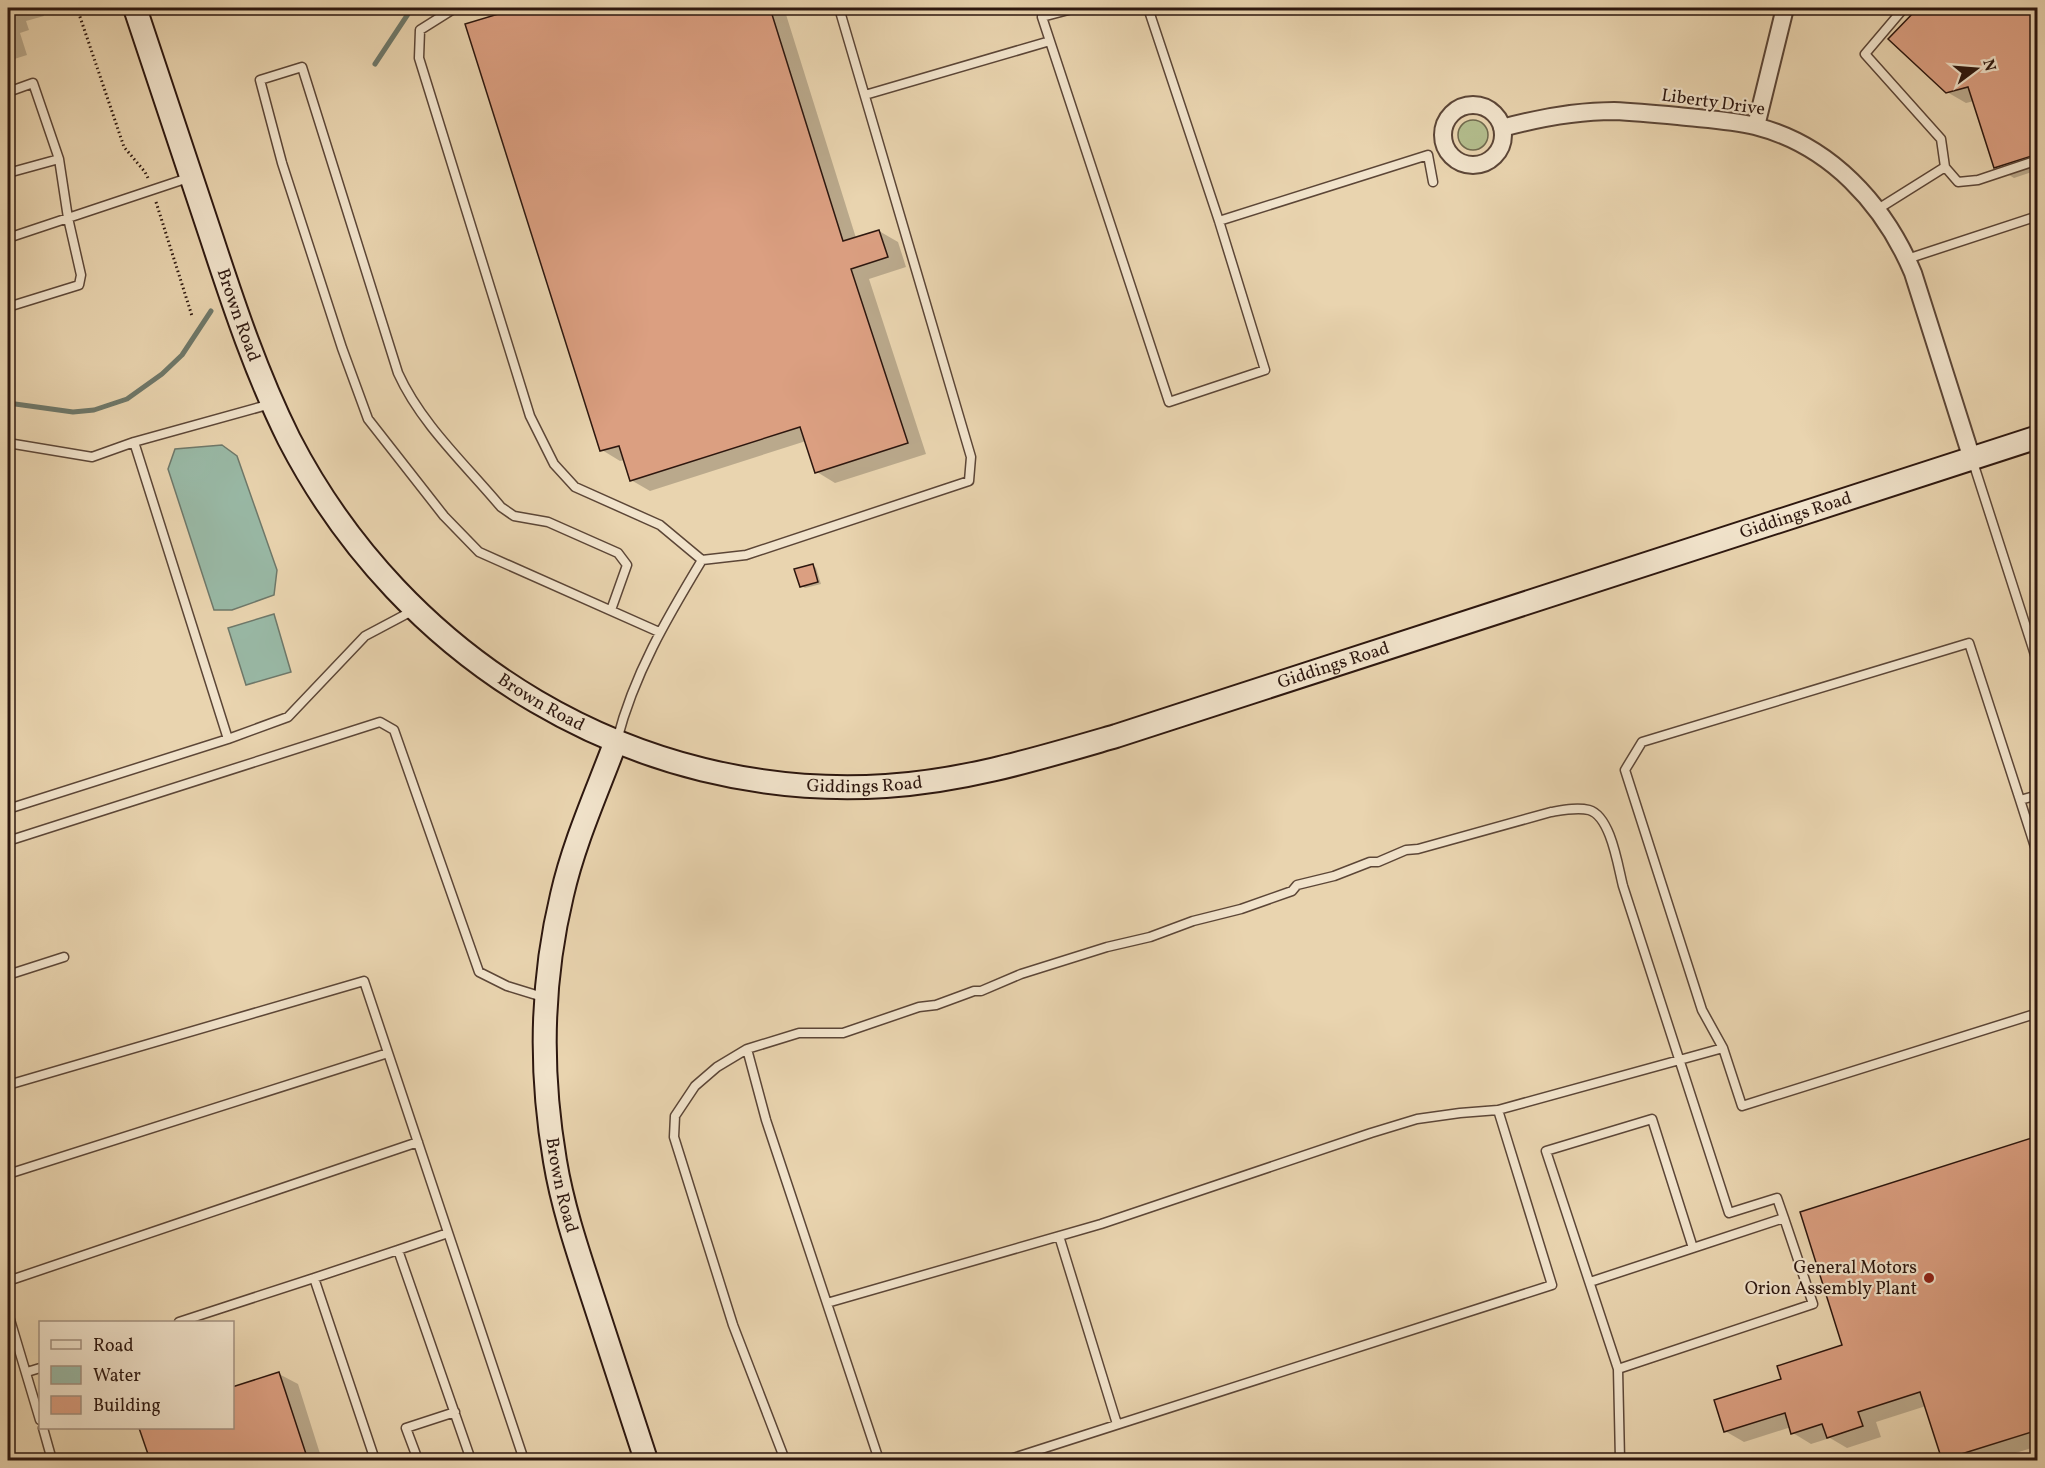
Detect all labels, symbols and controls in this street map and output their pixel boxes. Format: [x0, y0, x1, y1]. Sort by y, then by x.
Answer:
north arrow [1946, 39, 2006, 99]
text: N [1976, 57, 2001, 74]
street label: Liberty Drive [1660, 83, 1766, 123]
street label: Brown Road [210, 265, 266, 365]
street label: Giddings Road [1737, 486, 1855, 545]
street label: Giddings Road [1274, 636, 1393, 695]
street label: Brown Road [492, 668, 589, 738]
street label: Giddings Road [806, 770, 924, 800]
street label: Brown Road [539, 1136, 584, 1236]
place label: General Motors Orion Assembly Plant [1745, 1256, 1917, 1302]
marker: General Motors Orion Assembly Plant [1922, 1271, 1936, 1285]
legend [39, 1321, 234, 1429]
text: Road [93, 1334, 134, 1359]
text: Water [93, 1364, 141, 1389]
text: Building [93, 1394, 161, 1419]

